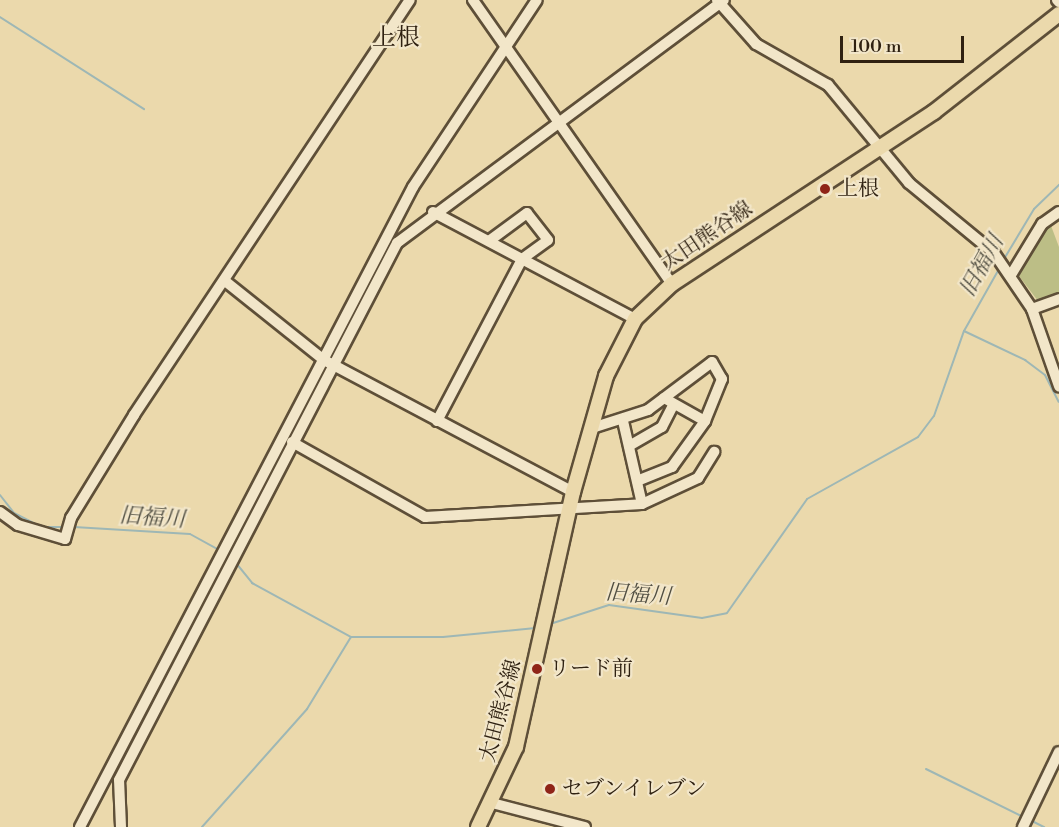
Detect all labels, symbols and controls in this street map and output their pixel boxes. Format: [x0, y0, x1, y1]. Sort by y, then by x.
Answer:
scale bar [843, 24, 968, 62]
district label: 上根 [372, 25, 420, 53]
text: 100 m [851, 35, 902, 58]
place label: 上根 [837, 176, 879, 202]
marker: 上根 [818, 182, 832, 196]
street label: 太田熊谷線 [656, 196, 758, 276]
water label: 旧福川 [954, 231, 1010, 301]
water label: 旧福川 [118, 503, 186, 533]
water label: 旧福川 [604, 580, 672, 610]
place label: リード前 [549, 656, 633, 682]
street label: 太田熊谷線 [475, 657, 527, 765]
marker: リード前 [530, 662, 544, 676]
place label: セブンイレブン [562, 776, 709, 802]
marker: セブンイレブン [543, 782, 557, 796]

